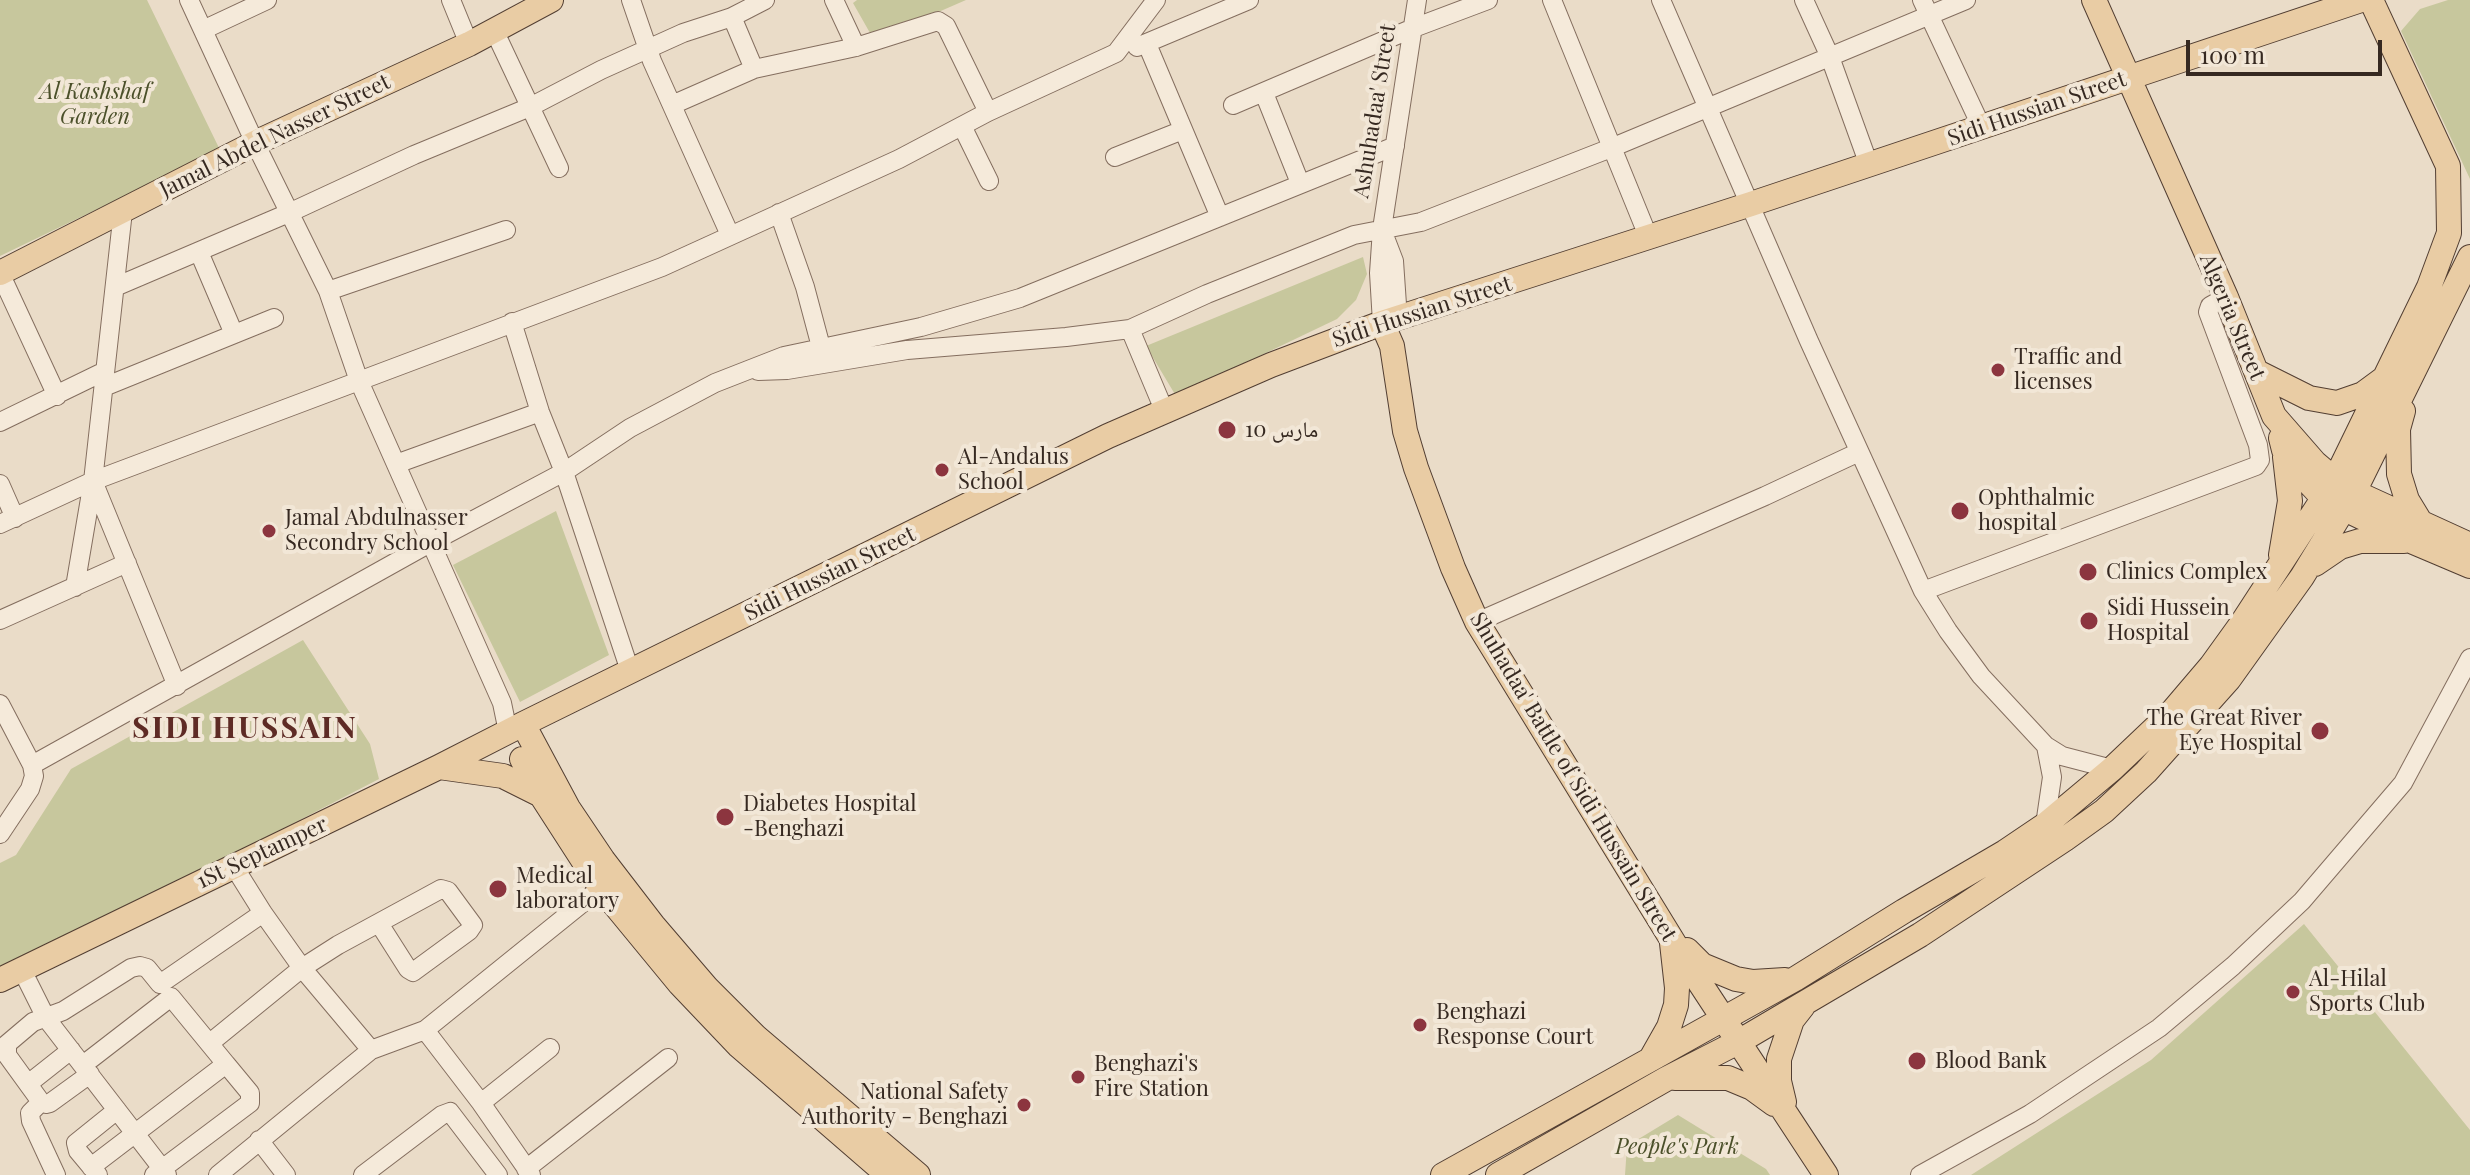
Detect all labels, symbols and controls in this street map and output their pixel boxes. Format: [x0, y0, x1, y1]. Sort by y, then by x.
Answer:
street label: Ashuhadaa' Street [1348, 22, 1402, 200]
scale bar [2190, 24, 2386, 74]
text: 100 m [2200, 38, 2265, 70]
street label: Sidi Hussian Street [1944, 66, 2130, 152]
street label: Jamal Abdel Nasser Street [156, 69, 394, 203]
park label: Al Kashshaf Garden [40, 79, 150, 130]
street label: Algeria Street [2194, 250, 2270, 384]
street label: Sidi Hussian Street [1329, 271, 1515, 353]
place label: Traffic and licenses [2014, 344, 2122, 396]
marker: Traffic and licenses [1989, 361, 2007, 379]
place label: 10 مارس [1245, 417, 1318, 443]
marker: 10 مارس [1216, 419, 1238, 441]
place label: Al-Andalus School [958, 444, 1069, 496]
marker: Al-Andalus School [933, 461, 951, 479]
place label: Ophthalmic hospital [1978, 485, 2095, 536]
marker: Ophthalmic hospital [1949, 500, 1971, 522]
place label: Jamal Abdulnasser Secondry School [285, 505, 468, 556]
street label: Sidi Hussian Street [740, 521, 920, 627]
marker: Jamal Abdulnasser Secondry School [260, 522, 278, 540]
place label: Clinics Complex [2106, 559, 2267, 585]
marker: Clinics Complex [2077, 561, 2099, 583]
place label: Sidi Hussein Hospital [2107, 595, 2230, 646]
street label: Shuhadaa' Battle of Sidi Hussain Street [1464, 608, 1682, 946]
marker: Sidi Hussein Hospital [2078, 610, 2100, 632]
place label: The Great River Eye Hospital [2147, 705, 2302, 756]
district label: SIDI HUSSAIN [132, 711, 358, 747]
marker: The Great River Eye Hospital [2309, 720, 2331, 742]
place label: Diabetes Hospital -Benghazi [743, 791, 916, 842]
marker: Diabetes Hospital -Benghazi [714, 806, 736, 828]
street label: 1St Septamper [192, 811, 332, 895]
place label: Medical laboratory [516, 863, 619, 914]
marker: Medical laboratory [487, 878, 509, 900]
place label: Al-Hilal Sports Club [2309, 966, 2425, 1018]
marker: Al-Hilal Sports Club [2284, 983, 2302, 1001]
place label: Benghazi Response Court [1436, 999, 1593, 1050]
marker: Benghazi Response Court [1411, 1016, 1429, 1034]
place label: Blood Bank [1935, 1048, 2047, 1074]
marker: Blood Bank [1906, 1050, 1928, 1072]
place label: Benghazi's Fire Station [1094, 1051, 1209, 1102]
marker: Benghazi's Fire Station [1069, 1068, 1087, 1086]
place label: National Safety Authority - Benghazi [802, 1079, 1008, 1130]
marker: National Safety Authority - Benghazi [1015, 1096, 1033, 1114]
park label: People's Park [1615, 1134, 1739, 1160]

